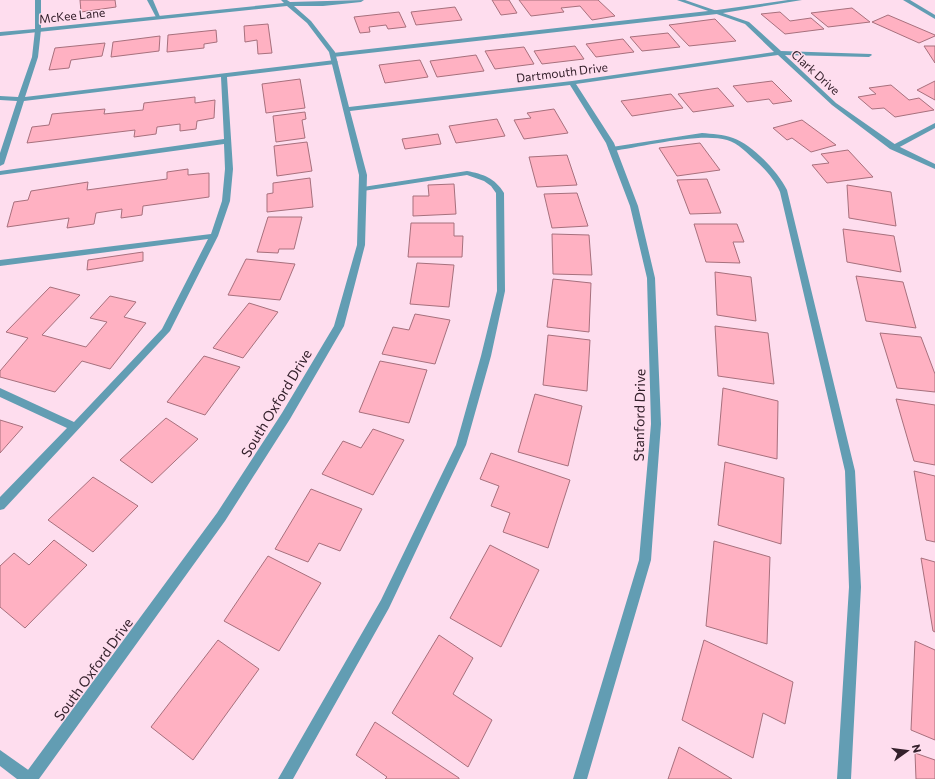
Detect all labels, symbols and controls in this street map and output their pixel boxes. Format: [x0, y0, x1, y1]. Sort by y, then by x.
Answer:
street label: McKee Lane [38, 5, 106, 25]
street label: Clark Drive [789, 47, 843, 97]
street label: Dartmouth Drive [515, 59, 609, 85]
street label: South Oxford Drive [237, 346, 315, 460]
street label: Stanford Drive [630, 369, 648, 461]
street label: South Oxford Drive [50, 614, 136, 724]
north arrow [887, 731, 927, 771]
text: N [910, 743, 924, 754]

